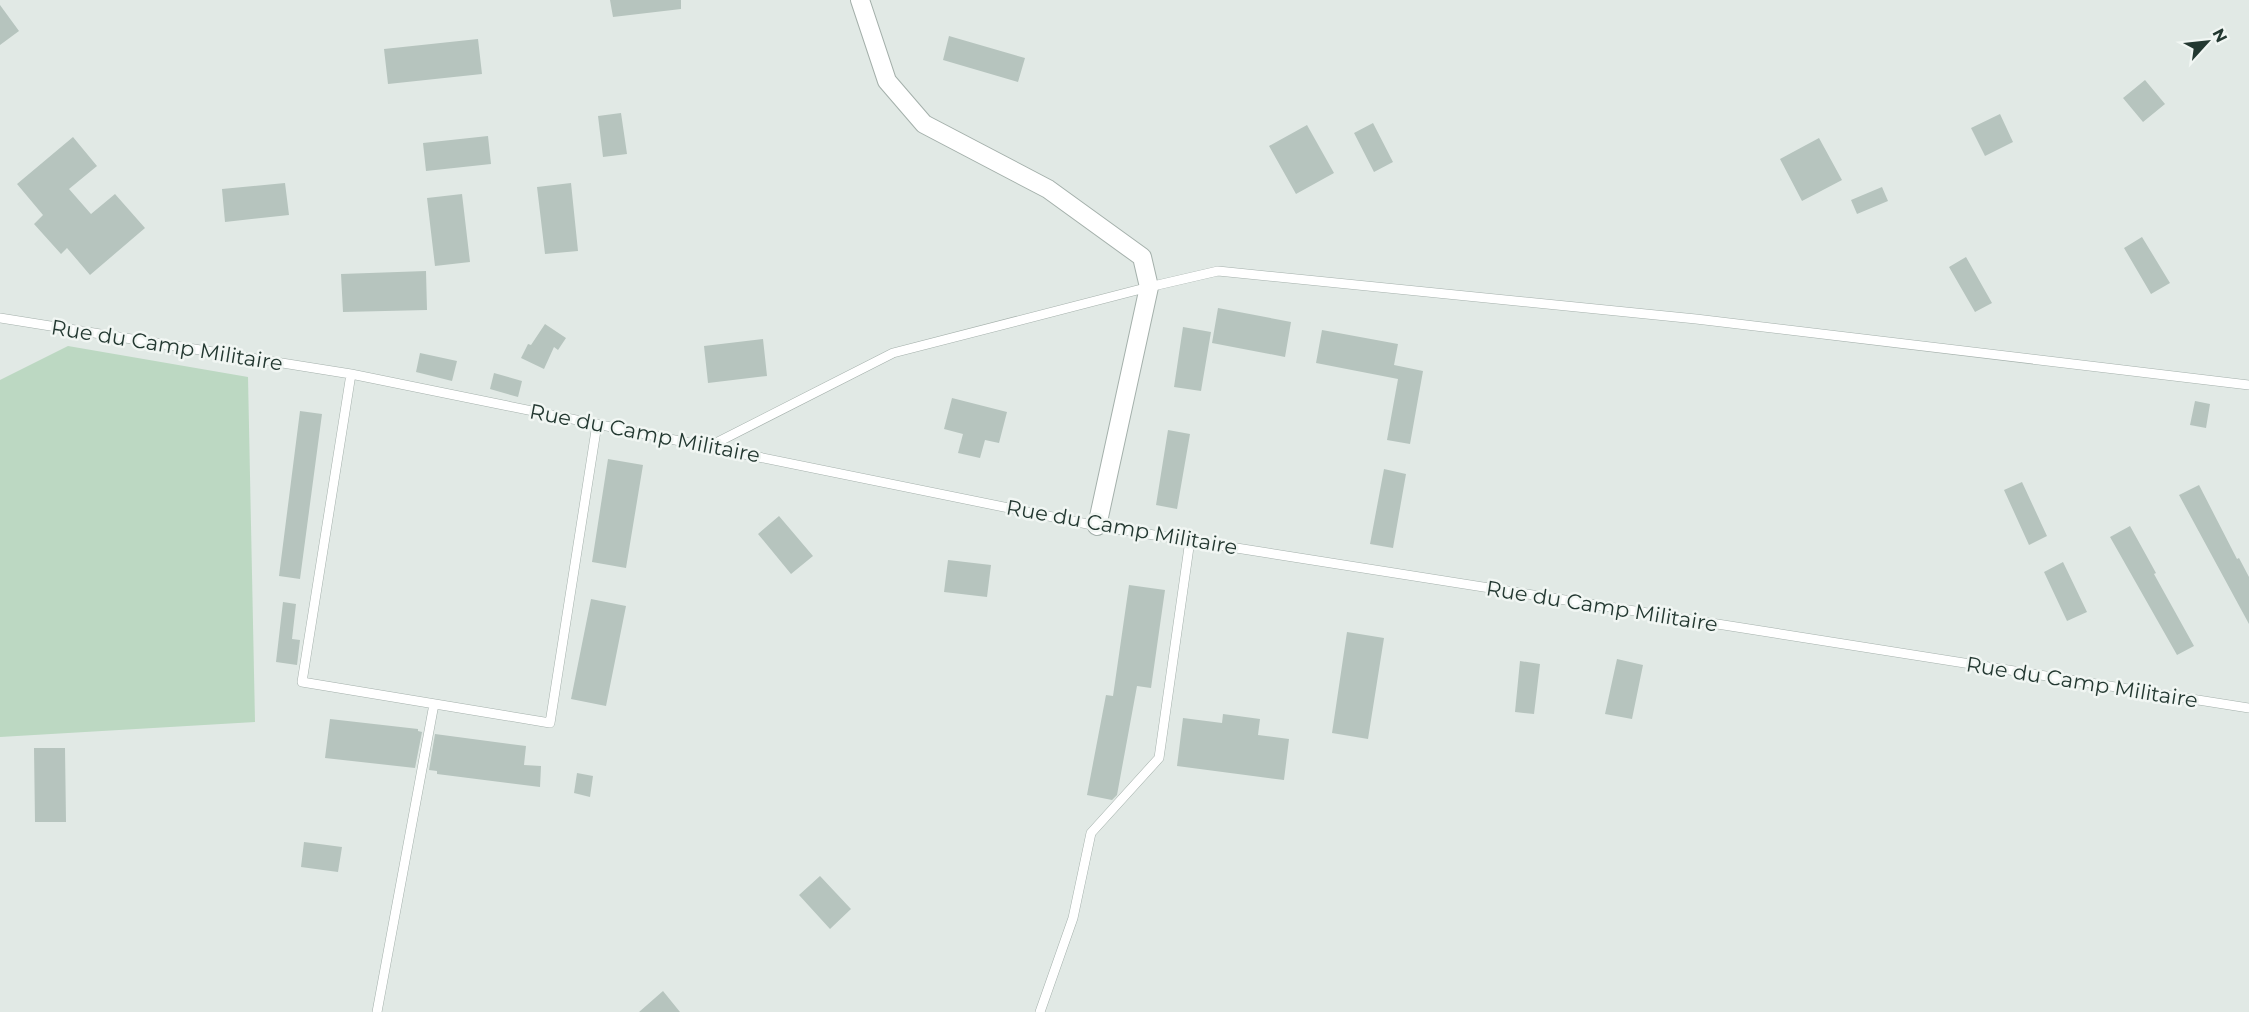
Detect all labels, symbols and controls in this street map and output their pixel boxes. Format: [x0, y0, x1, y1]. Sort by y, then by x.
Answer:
north arrow [2177, 12, 2237, 72]
text: N [2209, 25, 2231, 45]
street label: Rue du Camp Militaire [49, 314, 285, 376]
street label: Rue du Camp Militaire [528, 398, 762, 468]
street label: Rue du Camp Militaire [1004, 494, 1240, 560]
street label: Rue du Camp Militaire [1484, 575, 1720, 637]
street label: Rue du Camp Militaire [1964, 651, 2200, 713]

